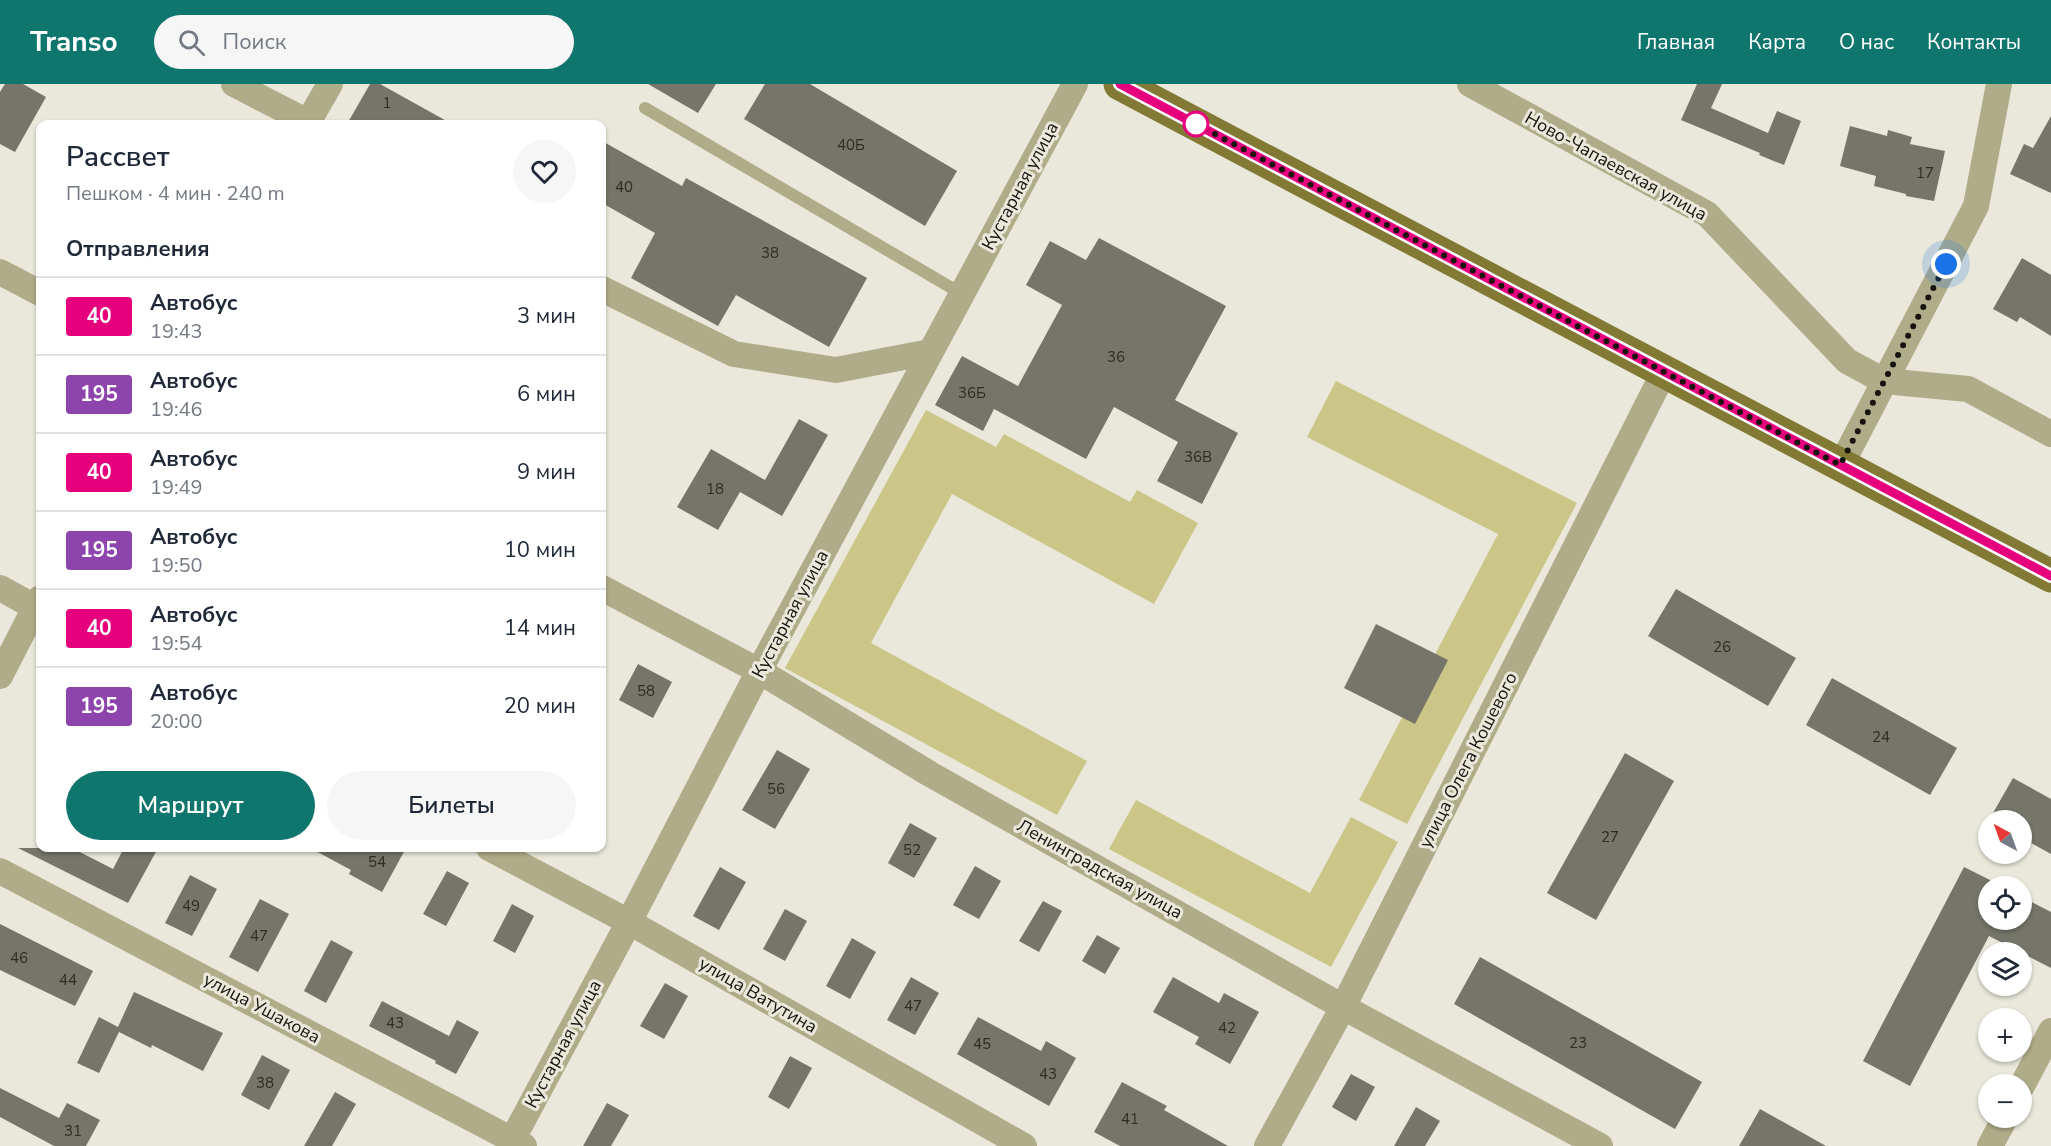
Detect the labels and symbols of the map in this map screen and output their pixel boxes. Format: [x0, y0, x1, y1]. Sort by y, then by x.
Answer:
house number: 1 [382, 93, 392, 113]
street label: Ново-Чапаевская улица [1521, 106, 1711, 226]
unlabelled marker [1183, 111, 1209, 137]
street label: Кустарная улица [976, 118, 1064, 254]
house number: 40Б [837, 135, 865, 155]
house number: 17 [1916, 163, 1934, 183]
house number: 40 [615, 177, 633, 197]
house number: 38 [761, 243, 779, 263]
your location [1931, 249, 1961, 279]
house number: 36 [1107, 347, 1125, 367]
house number: 36Б [958, 383, 986, 403]
house number: 36В [1184, 447, 1212, 467]
house number: 18 [706, 479, 724, 499]
street label: Кустарная улица [746, 546, 834, 682]
house number: 26 [1713, 637, 1731, 657]
street label: улица Олега Кошевого [1413, 668, 1523, 852]
house number: 58 [637, 681, 655, 701]
house number: 24 [1872, 727, 1890, 747]
house number: 56 [767, 779, 785, 799]
north arrow [1978, 810, 2032, 864]
street label: Ленинградская улица [1013, 813, 1187, 925]
house number: 27 [1601, 827, 1619, 847]
house number: 52 [903, 840, 921, 860]
house number: 54 [368, 852, 386, 872]
house number: 49 [182, 896, 200, 916]
house number: 47 [250, 926, 268, 946]
house number: 46 [10, 948, 28, 968]
street label: улица Ватутина [694, 951, 822, 1039]
street label: улица Ушакова [200, 967, 324, 1049]
house number: 44 [59, 970, 77, 990]
street label: Кустарная улица [519, 976, 607, 1112]
house number: 47 [904, 996, 922, 1016]
house number: 43 [386, 1013, 404, 1033]
house number: 42 [1218, 1018, 1236, 1038]
house number: 23 [1569, 1033, 1587, 1053]
house number: 45 [973, 1034, 991, 1054]
house number: 43 [1039, 1064, 1057, 1084]
house number: 38 [256, 1073, 274, 1093]
house number: 41 [1121, 1109, 1139, 1129]
house number: 31 [64, 1121, 82, 1141]

